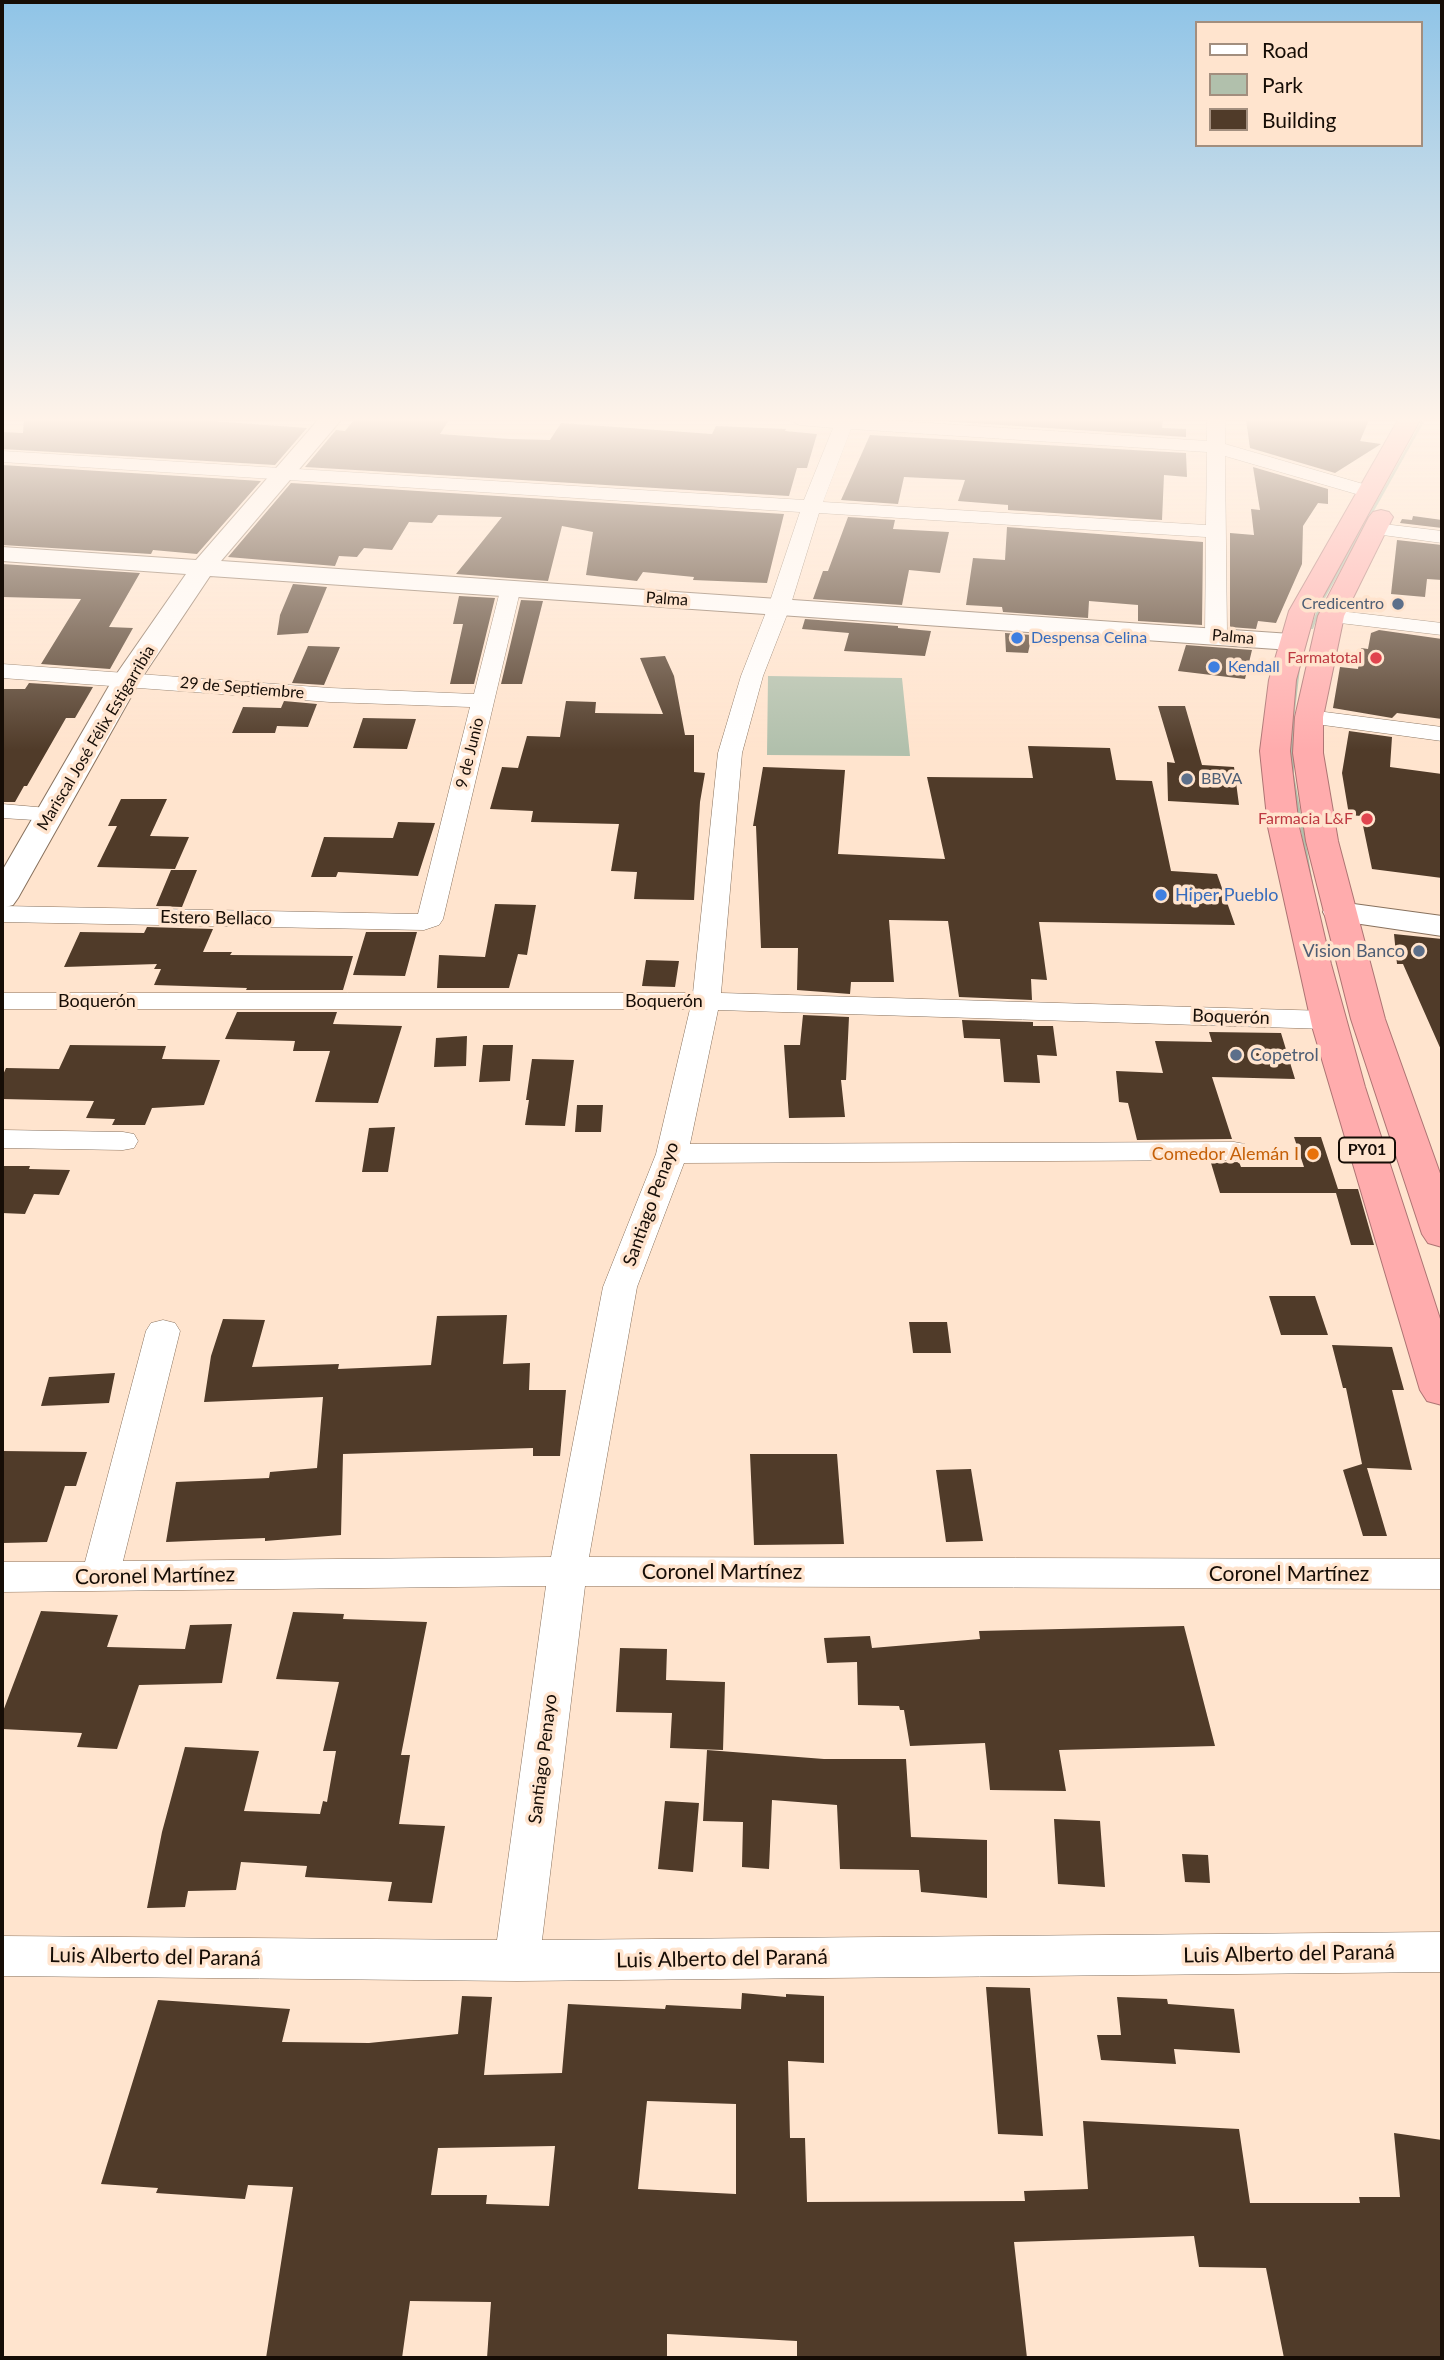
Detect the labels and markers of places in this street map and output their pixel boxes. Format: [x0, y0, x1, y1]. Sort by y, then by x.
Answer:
place label: Credicentro [1302, 594, 1384, 614]
marker: Credicentro [1390, 596, 1406, 612]
place label: Despensa Celina [1031, 628, 1147, 648]
marker: Despensa Celina [1009, 630, 1025, 646]
place label: Farmatotal [1287, 648, 1362, 668]
marker: Farmatotal [1368, 650, 1384, 666]
place label: Kendall [1228, 657, 1280, 677]
marker: Kendall [1206, 659, 1222, 675]
place label: BBVA [1201, 769, 1242, 789]
marker: BBVA [1179, 771, 1195, 787]
place label: Farmacia L&F [1258, 809, 1353, 829]
marker: Farmacia L&F [1359, 811, 1375, 827]
place label: Hiper Pueblo [1175, 884, 1278, 906]
marker: Hiper Pueblo [1153, 887, 1169, 903]
place label: Vision Banco [1302, 940, 1405, 962]
marker: Vision Banco [1411, 943, 1427, 959]
place label: Copetrol [1250, 1044, 1319, 1066]
marker: Copetrol [1228, 1047, 1244, 1063]
place label: Comedor Alemán I [1152, 1143, 1299, 1165]
marker: Comedor Alemán I [1305, 1146, 1321, 1162]

